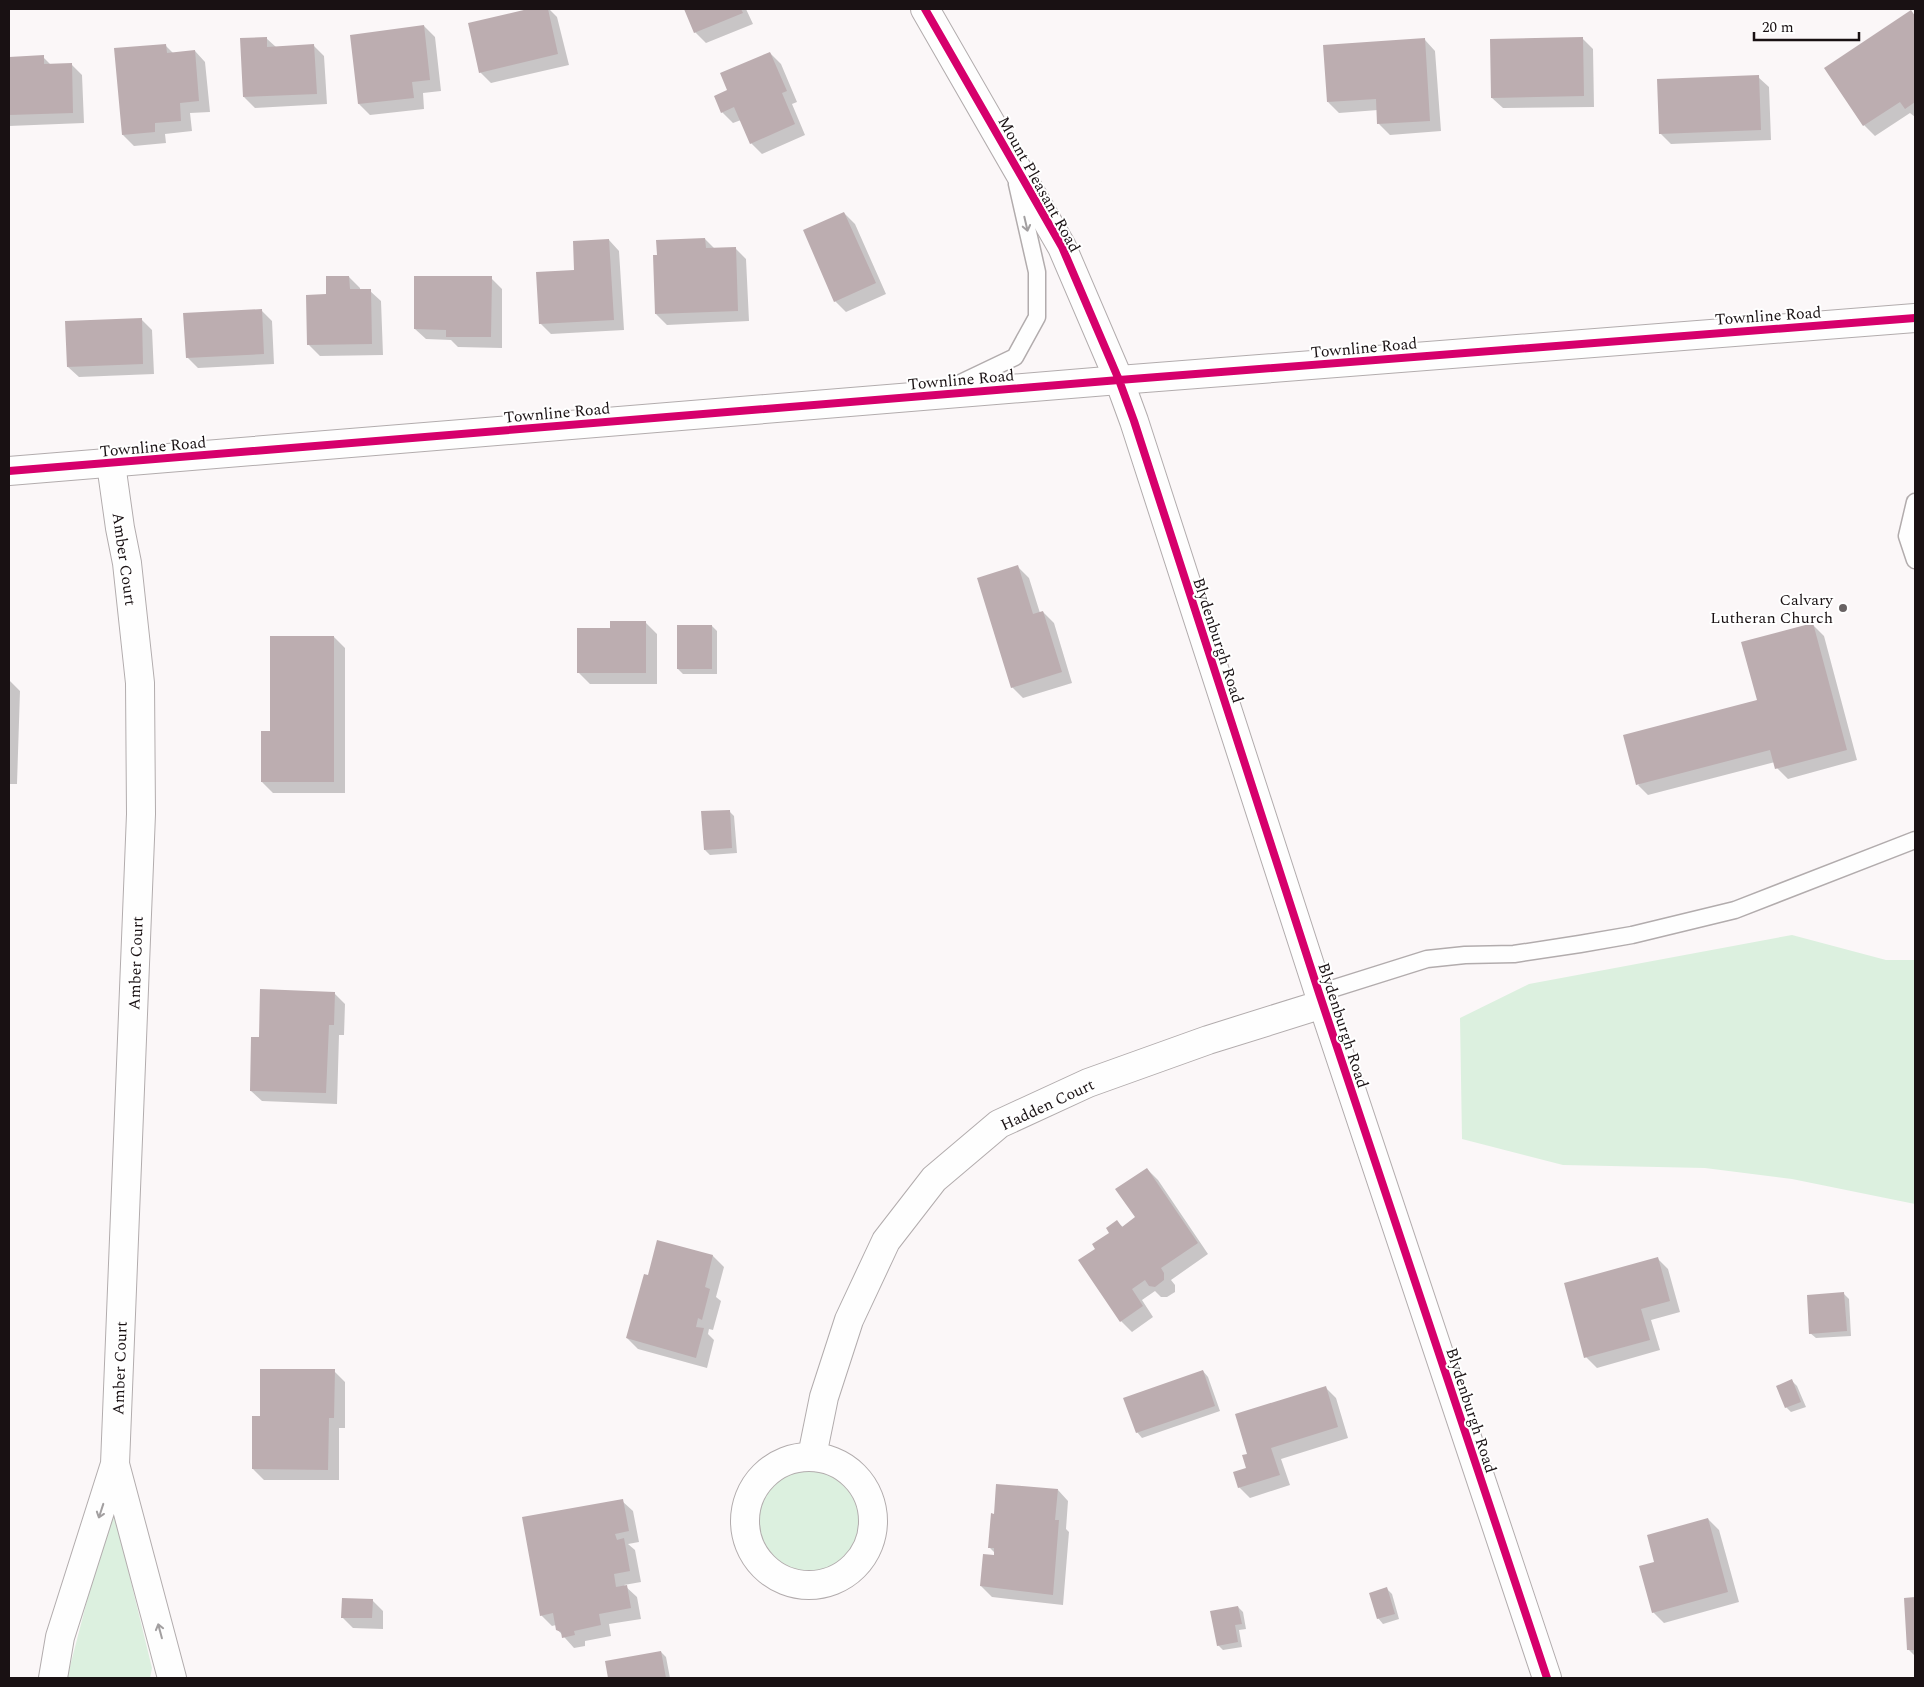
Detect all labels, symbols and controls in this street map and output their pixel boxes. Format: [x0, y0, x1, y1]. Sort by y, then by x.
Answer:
scale bar [1754, 10, 1859, 42]
text: 20 m [1762, 16, 1794, 39]
street label: Mount Pleasant Road [992, 112, 1087, 257]
one-way arrow [1022, 216, 1031, 232]
street label: Townline Road [1714, 300, 1822, 332]
street label: Townline Road [1310, 331, 1418, 365]
street label: Townline Road [907, 363, 1015, 397]
street label: Townline Road [503, 396, 611, 430]
street label: Townline Road [99, 430, 207, 464]
street label: Amber Court [106, 511, 142, 608]
street label: Blydenburgh Road [1186, 574, 1250, 706]
place label: Calvary Lutheran Church [1710, 588, 1834, 630]
marker: Calvary Lutheran Church [1837, 602, 1849, 614]
street label: Amber Court [122, 915, 150, 1010]
street label: Blydenburgh Road [1311, 959, 1375, 1091]
street label: Hadden Court [997, 1073, 1099, 1137]
street label: Amber Court [106, 1320, 134, 1415]
street label: Blydenburgh Road [1439, 1344, 1503, 1476]
one-way arrow [95, 1502, 105, 1518]
one-way arrow [155, 1623, 165, 1639]

